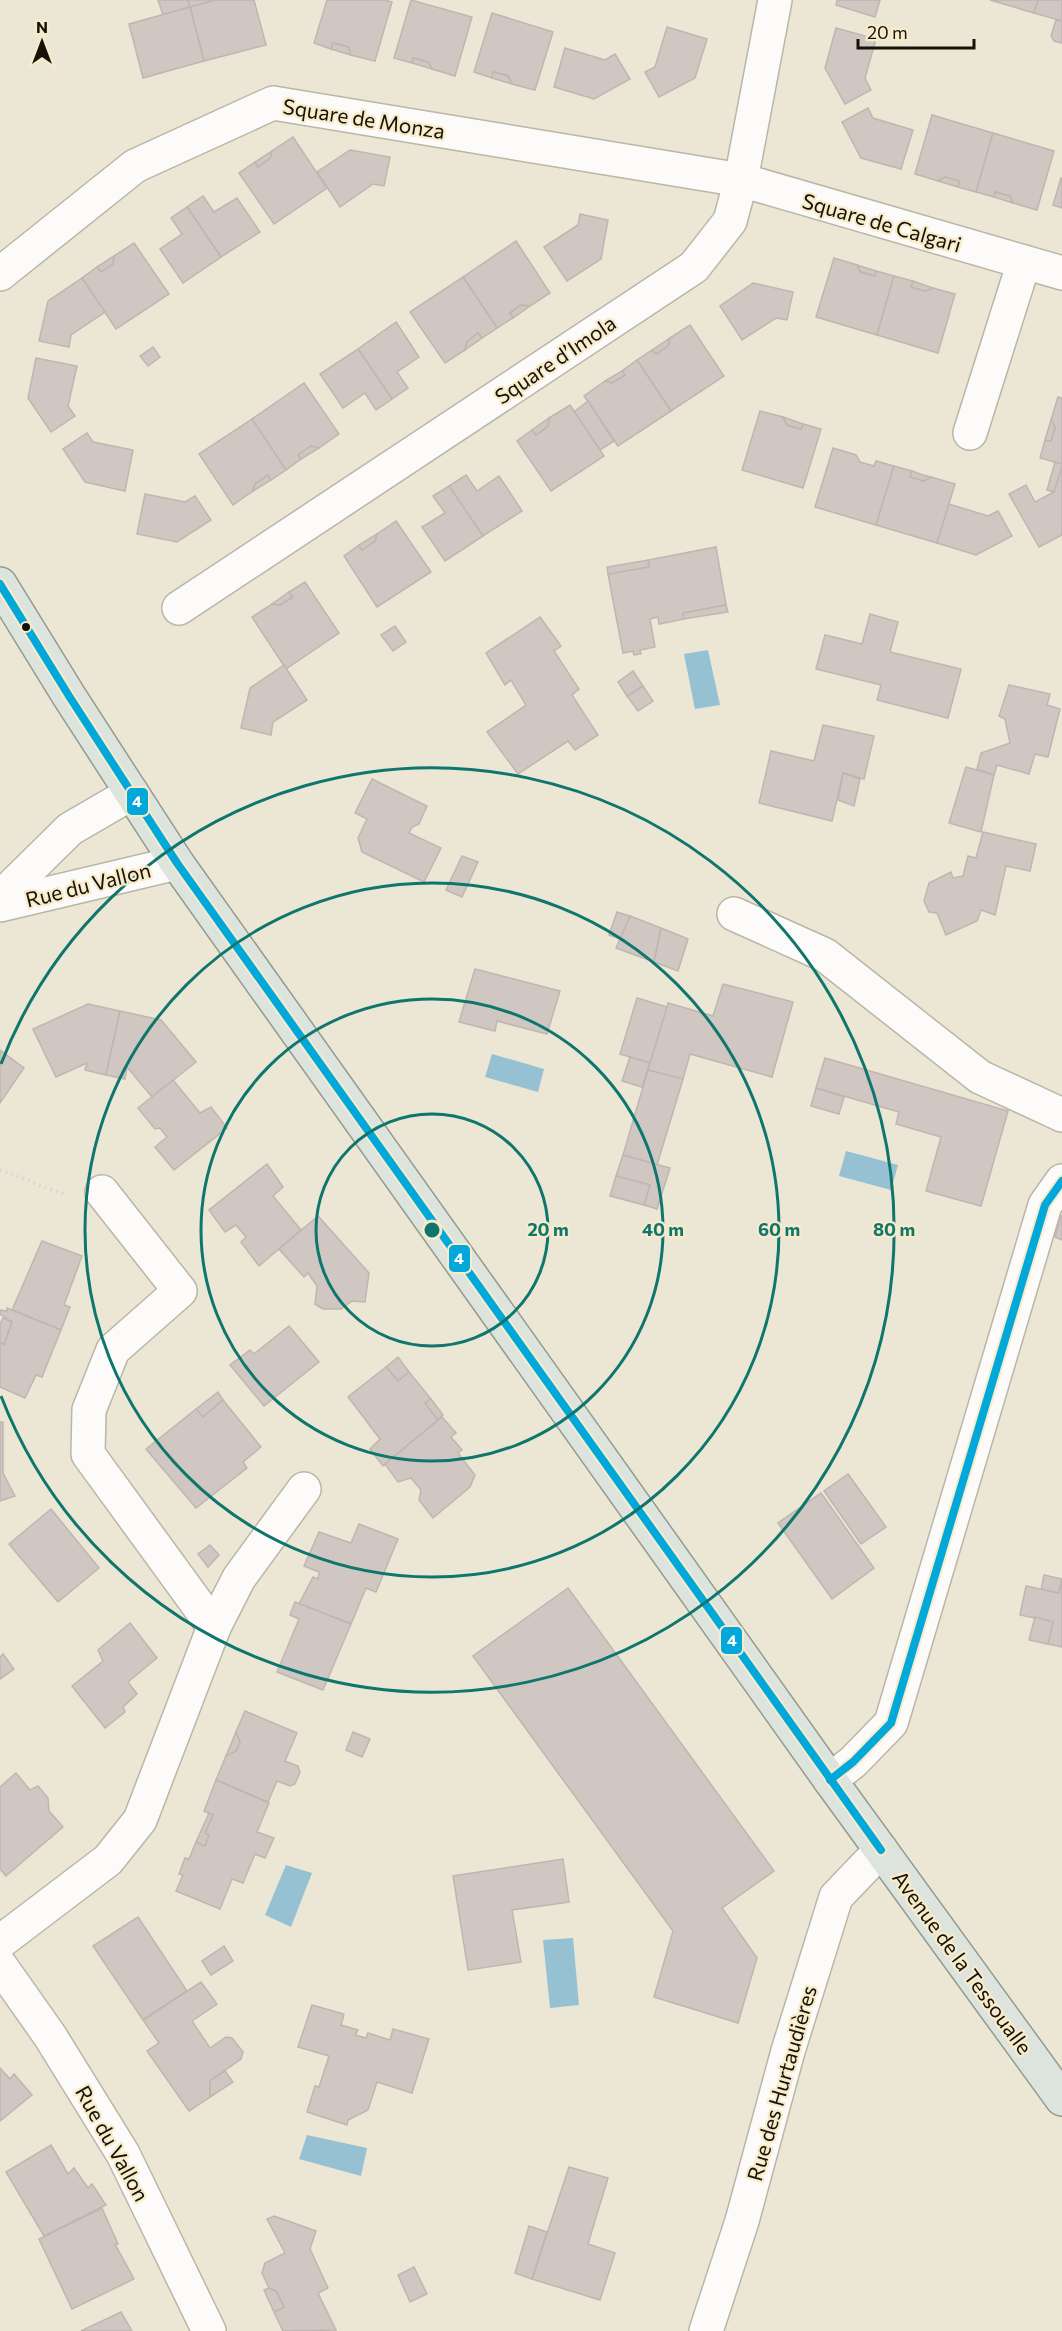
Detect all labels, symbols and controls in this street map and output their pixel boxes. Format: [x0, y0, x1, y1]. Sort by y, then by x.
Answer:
north arrow [12, 12, 72, 72]
scale bar [858, 12, 974, 50]
text: N [36, 17, 48, 36]
text: 20 m [867, 21, 908, 43]
street label: Square de Monza [281, 93, 447, 143]
street label: Square de Calgari [800, 187, 964, 257]
street label: Square d’Imola [490, 309, 620, 409]
unlabelled marker [20, 621, 32, 633]
line badge: 4 [126, 787, 149, 816]
text: 4 [132, 791, 142, 810]
street label: Rue du Vallon [23, 856, 153, 912]
text: 20 m [527, 1218, 569, 1240]
text: 40 m [642, 1218, 684, 1240]
text: 60 m [758, 1218, 800, 1240]
text: 80 m [873, 1218, 915, 1240]
centre of rings [422, 1220, 442, 1240]
line badge: 4 [448, 1244, 471, 1273]
text: 4 [454, 1248, 464, 1267]
line badge: 4 [720, 1626, 743, 1655]
text: 4 [727, 1630, 737, 1649]
street label: Avenue de la Tessoualle [888, 1865, 1038, 2059]
street label: Rue des Hurtaudières [741, 1982, 821, 2184]
street label: Rue du Vallon [71, 2081, 155, 2205]

